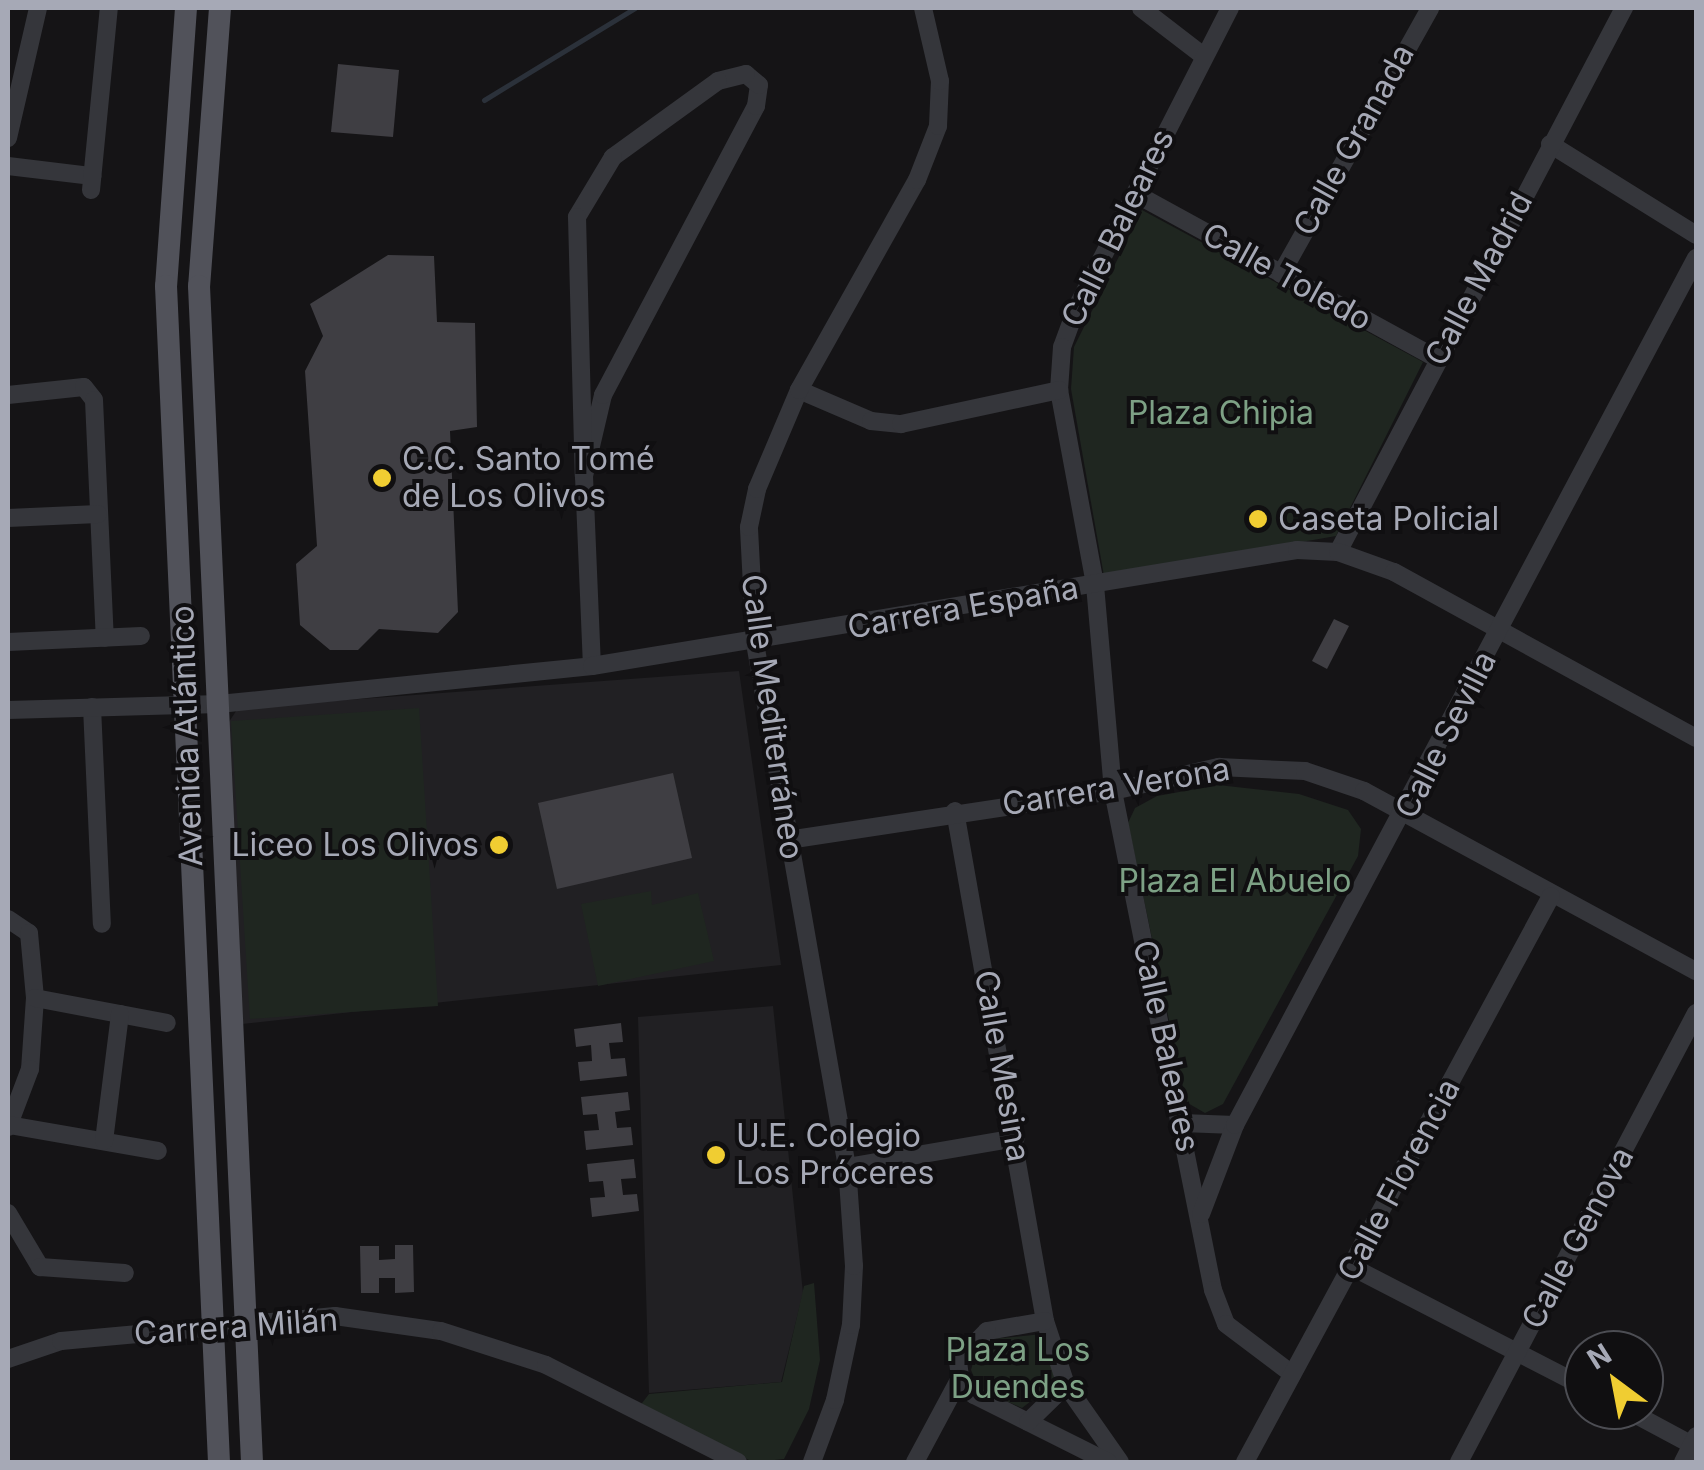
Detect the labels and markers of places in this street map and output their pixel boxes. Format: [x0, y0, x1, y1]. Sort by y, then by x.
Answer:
place label: C.C. Santo Tomé de Los Olivos [402, 441, 655, 516]
marker: C.C. Santo Tomé de Los Olivos [371, 467, 393, 489]
place label: Caseta Policial [1278, 500, 1499, 538]
marker: Caseta Policial [1247, 508, 1269, 530]
place label: Liceo Los Olivos [231, 826, 479, 864]
marker: Liceo Los Olivos [488, 834, 510, 856]
place label: U.E. Colegio Los Próceres [736, 1118, 934, 1193]
marker: U.E. Colegio Los Próceres [705, 1144, 727, 1166]

